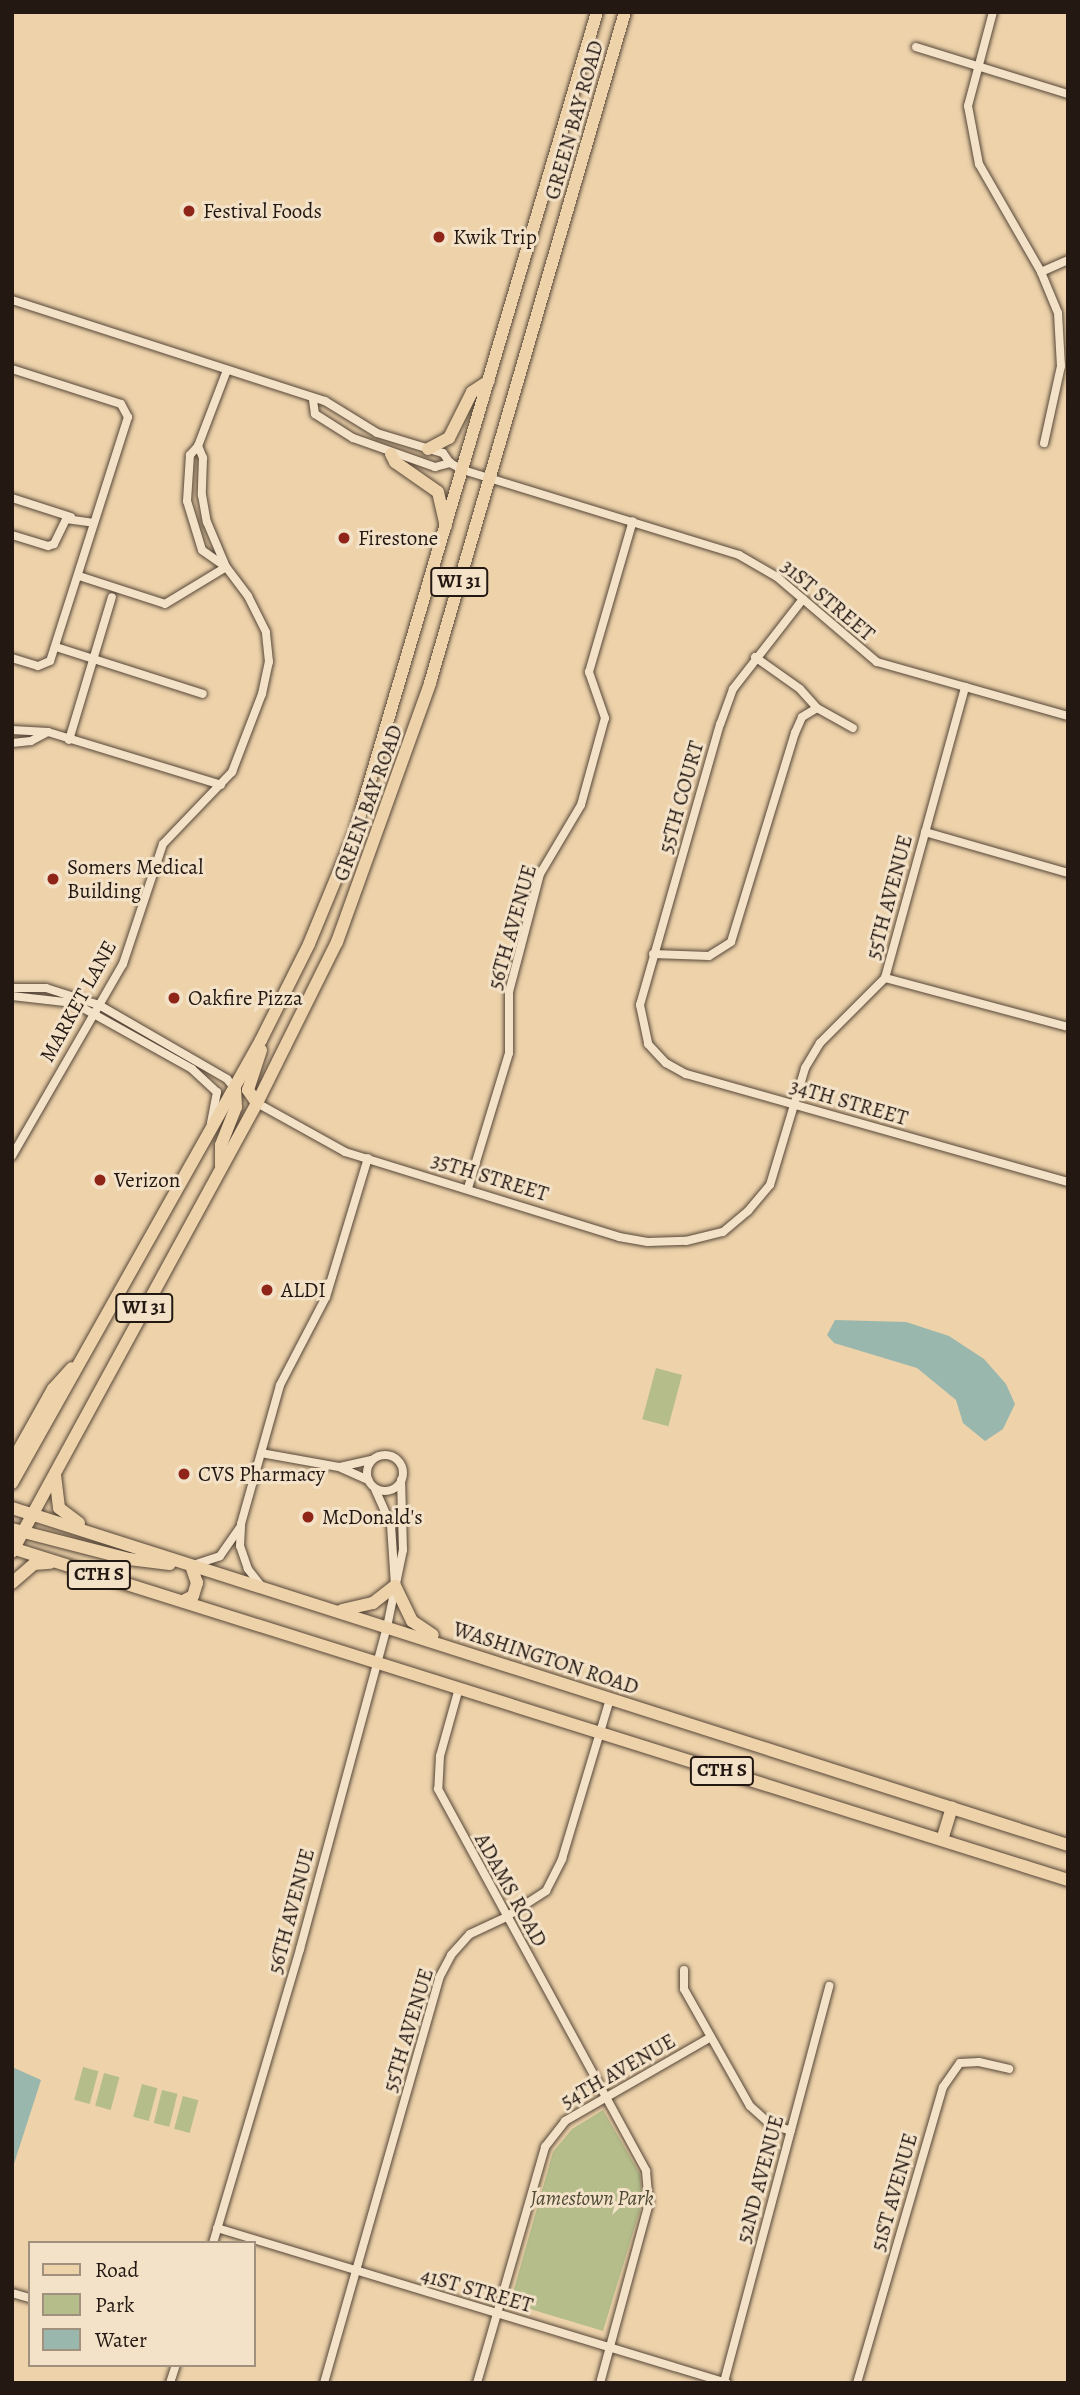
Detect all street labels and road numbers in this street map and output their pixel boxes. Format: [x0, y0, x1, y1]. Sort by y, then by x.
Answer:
street label: GREEN BAY ROAD [539, 38, 609, 202]
street label: 31ST STREET [776, 554, 880, 646]
road number: WI 31 [429, 566, 489, 597]
street label: GREEN BAY ROAD [328, 721, 408, 885]
street label: 55TH COURT [653, 738, 709, 856]
street label: 55TH AVENUE [860, 832, 918, 962]
street label: 56TH AVENUE [482, 862, 542, 992]
street label: MARKET LANE [34, 936, 122, 1066]
street label: 34TH STREET [787, 1073, 911, 1131]
street label: 35TH STREET [428, 1147, 552, 1207]
road number: WI 31 [114, 1292, 174, 1324]
road number: CTH S [66, 1560, 132, 1590]
street label: WASHINGTON ROAD [450, 1616, 642, 1700]
road number: CTH S [689, 1756, 755, 1786]
street label: ADAMS ROAD [469, 1829, 553, 1951]
street label: 56TH AVENUE [262, 1846, 320, 1976]
street label: 55TH AVENUE [377, 1965, 439, 2095]
street label: 54TH AVENUE [556, 2028, 680, 2114]
street label: 52ND AVENUE [731, 2112, 789, 2246]
street label: 51ST AVENUE [865, 2130, 923, 2254]
street label: 41ST STREET [418, 2262, 536, 2318]

